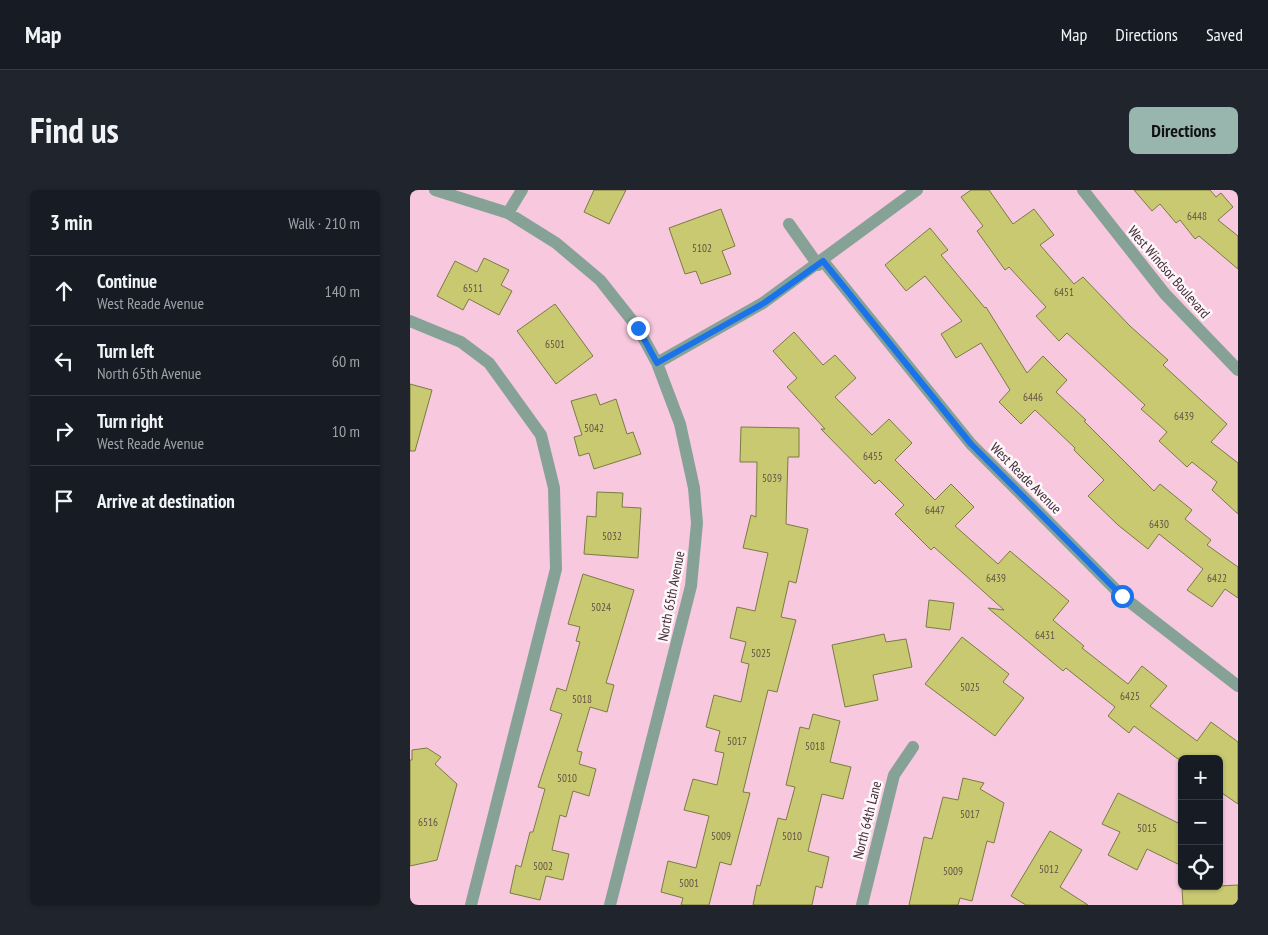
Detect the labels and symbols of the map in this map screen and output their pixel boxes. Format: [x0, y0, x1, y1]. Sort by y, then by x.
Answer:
house number: 6448 [1187, 209, 1207, 223]
street label: West Windsor Boulevard [1124, 222, 1214, 322]
house number: 5102 [692, 241, 712, 255]
house number: 6511 [463, 281, 483, 295]
house number: 6451 [1054, 285, 1074, 299]
route end [627, 317, 650, 340]
house number: 6501 [545, 337, 565, 351]
house number: 6446 [1023, 390, 1043, 404]
house number: 6439 [1174, 409, 1194, 423]
house number: 5042 [584, 421, 604, 435]
street label: West Reade Avenue [987, 439, 1066, 518]
house number: 6455 [863, 449, 883, 463]
house number: 5039 [762, 471, 782, 485]
house number: 6447 [925, 503, 945, 517]
house number: 6430 [1149, 517, 1169, 531]
house number: 5032 [602, 529, 622, 543]
street label: North 65th Avenue [653, 549, 689, 643]
house number: 6439 [986, 571, 1006, 585]
house number: 6422 [1207, 571, 1227, 585]
route start [1111, 585, 1134, 608]
house number: 5024 [591, 600, 611, 614]
house number: 6431 [1035, 628, 1055, 642]
house number: 5025 [751, 646, 771, 660]
house number: 5025 [960, 680, 980, 694]
house number: 6425 [1120, 689, 1140, 703]
house number: 5018 [572, 692, 592, 706]
house number: 5017 [727, 734, 747, 748]
house number: 5018 [805, 739, 825, 753]
house number: 5010 [557, 771, 577, 785]
street label: North 64th Lane [849, 779, 885, 861]
house number: 5017 [960, 807, 980, 821]
house number: 6516 [418, 815, 438, 829]
house number: 5015 [1137, 821, 1157, 835]
house number: 5009 [711, 829, 731, 843]
house number: 5010 [782, 829, 802, 843]
house number: 5002 [533, 859, 553, 873]
house number: 5012 [1039, 862, 1059, 876]
house number: 5009 [943, 864, 963, 878]
house number: 5001 [679, 876, 699, 890]

